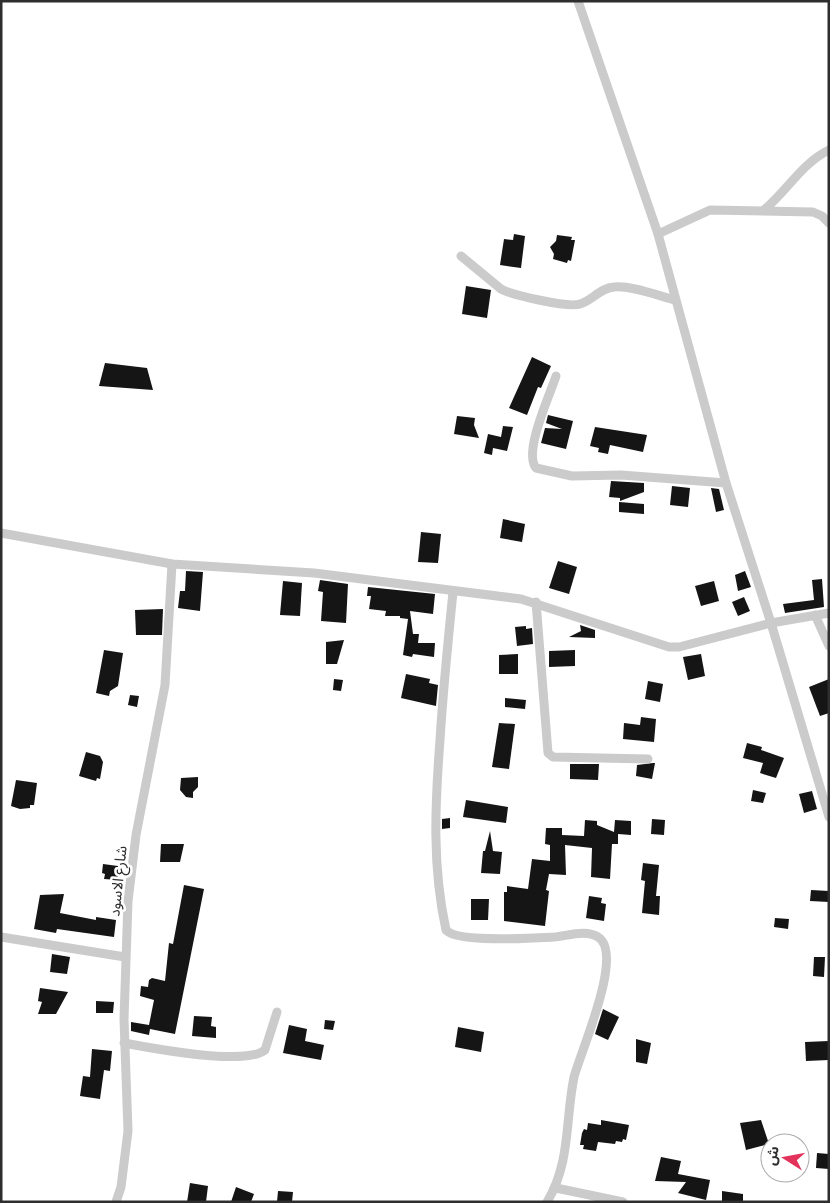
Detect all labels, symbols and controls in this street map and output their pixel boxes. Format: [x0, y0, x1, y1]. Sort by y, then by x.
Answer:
street label: شارع الاسود [105, 845, 134, 918]
north arrow [760, 1133, 810, 1183]
text: ش [763, 1145, 782, 1166]

